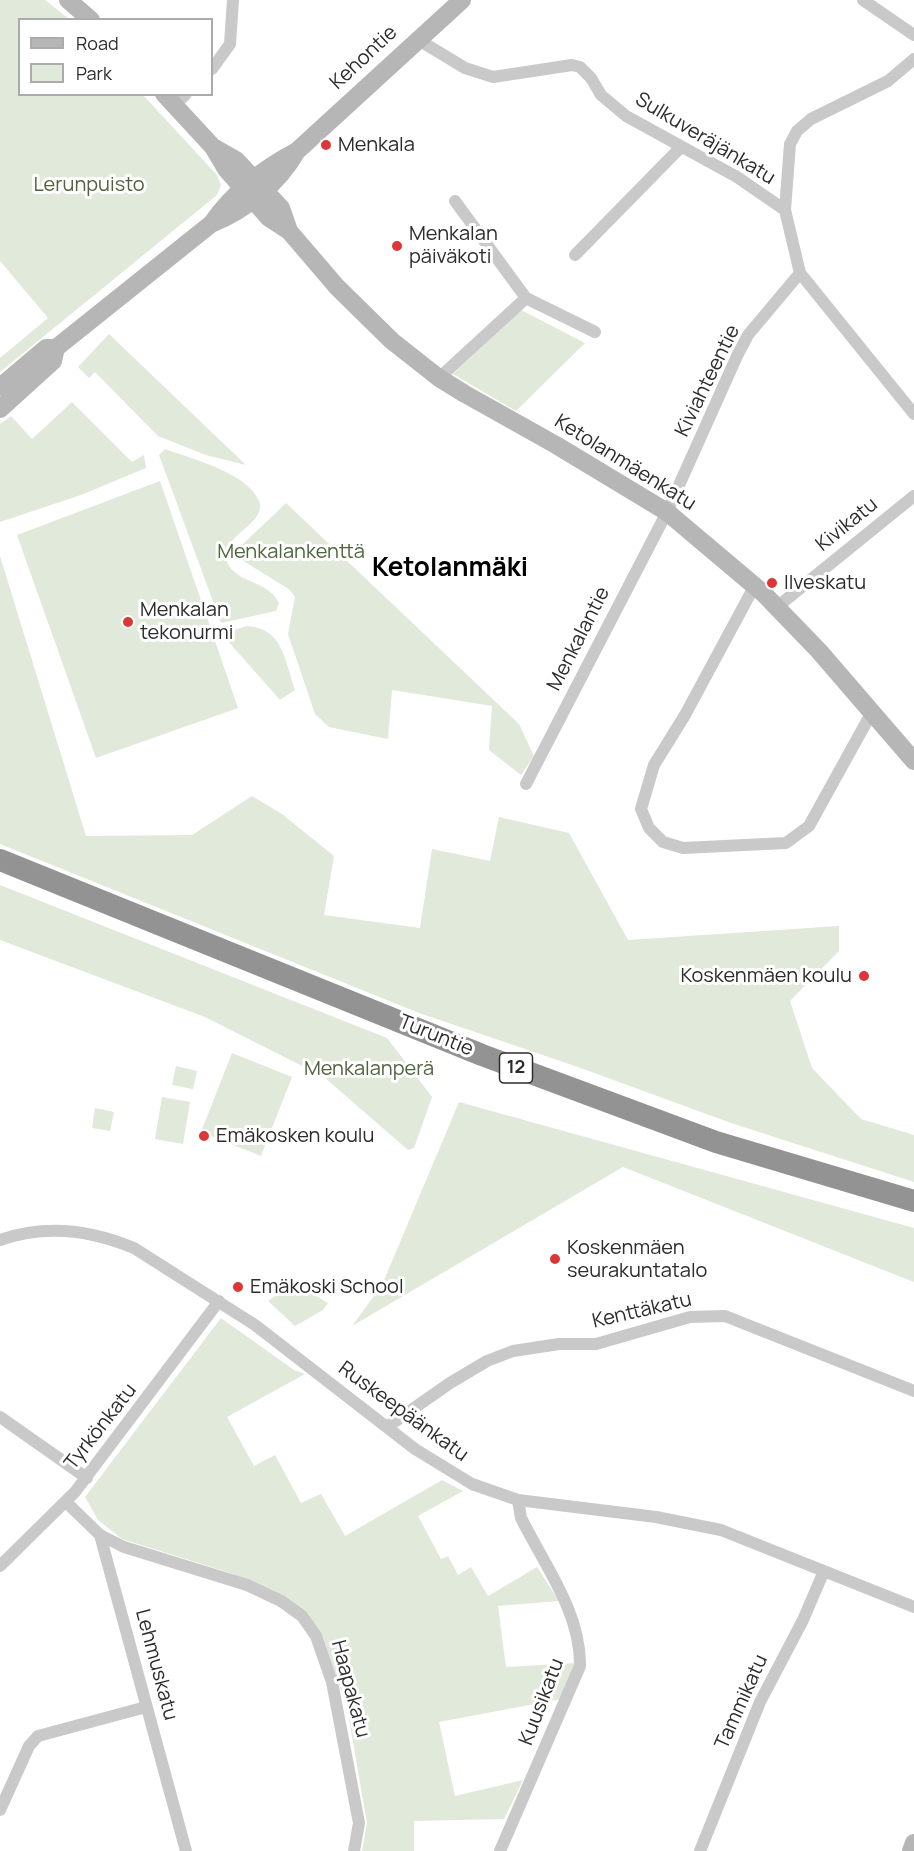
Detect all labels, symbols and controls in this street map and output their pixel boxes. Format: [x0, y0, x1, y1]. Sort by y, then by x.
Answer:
legend [18, 18, 213, 96]
street label: Kehontie [326, 21, 402, 95]
text: Road [76, 31, 119, 55]
text: Park [76, 61, 112, 85]
street label: Sulkuveräjänkatu [631, 88, 779, 190]
place label: Menkala [338, 133, 415, 157]
marker: Menkala [319, 138, 333, 152]
park label: Lerunpuisto [33, 173, 145, 197]
place label: Menkalan päiväkoti [409, 222, 498, 269]
marker: Menkalan päiväkoti [390, 239, 404, 253]
street label: Kiviahteentie [671, 321, 745, 441]
street label: Ketolanmäenkatu [550, 410, 700, 516]
street label: Kivikatu [811, 493, 883, 557]
park label: Menkalankenttä [217, 540, 365, 564]
district label: Ketolanmäki [372, 553, 528, 585]
place label: Ilveskatu [784, 571, 866, 595]
marker: Ilveskatu [765, 576, 779, 590]
street label: Menkalantie [543, 583, 615, 695]
place label: Menkalan tekonurmi [140, 598, 233, 645]
marker: Menkalan tekonurmi [121, 615, 135, 629]
place label: Koskenmäen koulu [680, 964, 852, 988]
marker: Koskenmäen koulu [857, 969, 871, 983]
street label: Turuntie [395, 1010, 477, 1062]
road number: 12 [500, 1053, 532, 1083]
park label: Menkalanperä [304, 1057, 434, 1081]
place label: Emäkosken koulu [216, 1124, 374, 1148]
marker: Emäkosken koulu [197, 1129, 211, 1143]
place label: Koskenmäen seurakuntatalo [567, 1236, 707, 1283]
marker: Koskenmäen seurakuntatalo [548, 1252, 562, 1266]
place label: Emäkoski School [250, 1275, 404, 1299]
marker: Emäkoski School [231, 1280, 245, 1294]
street label: Kenttäkatu [590, 1288, 694, 1334]
street label: Ruskeepäänkatu [333, 1357, 473, 1467]
street label: Tyrkönkatu [60, 1379, 142, 1475]
street label: Lehmuskatu [130, 1607, 182, 1723]
street label: Haapakatu [325, 1638, 375, 1740]
street label: Tammikatu [710, 1651, 774, 1753]
street label: Kuusikatu [514, 1655, 570, 1749]

